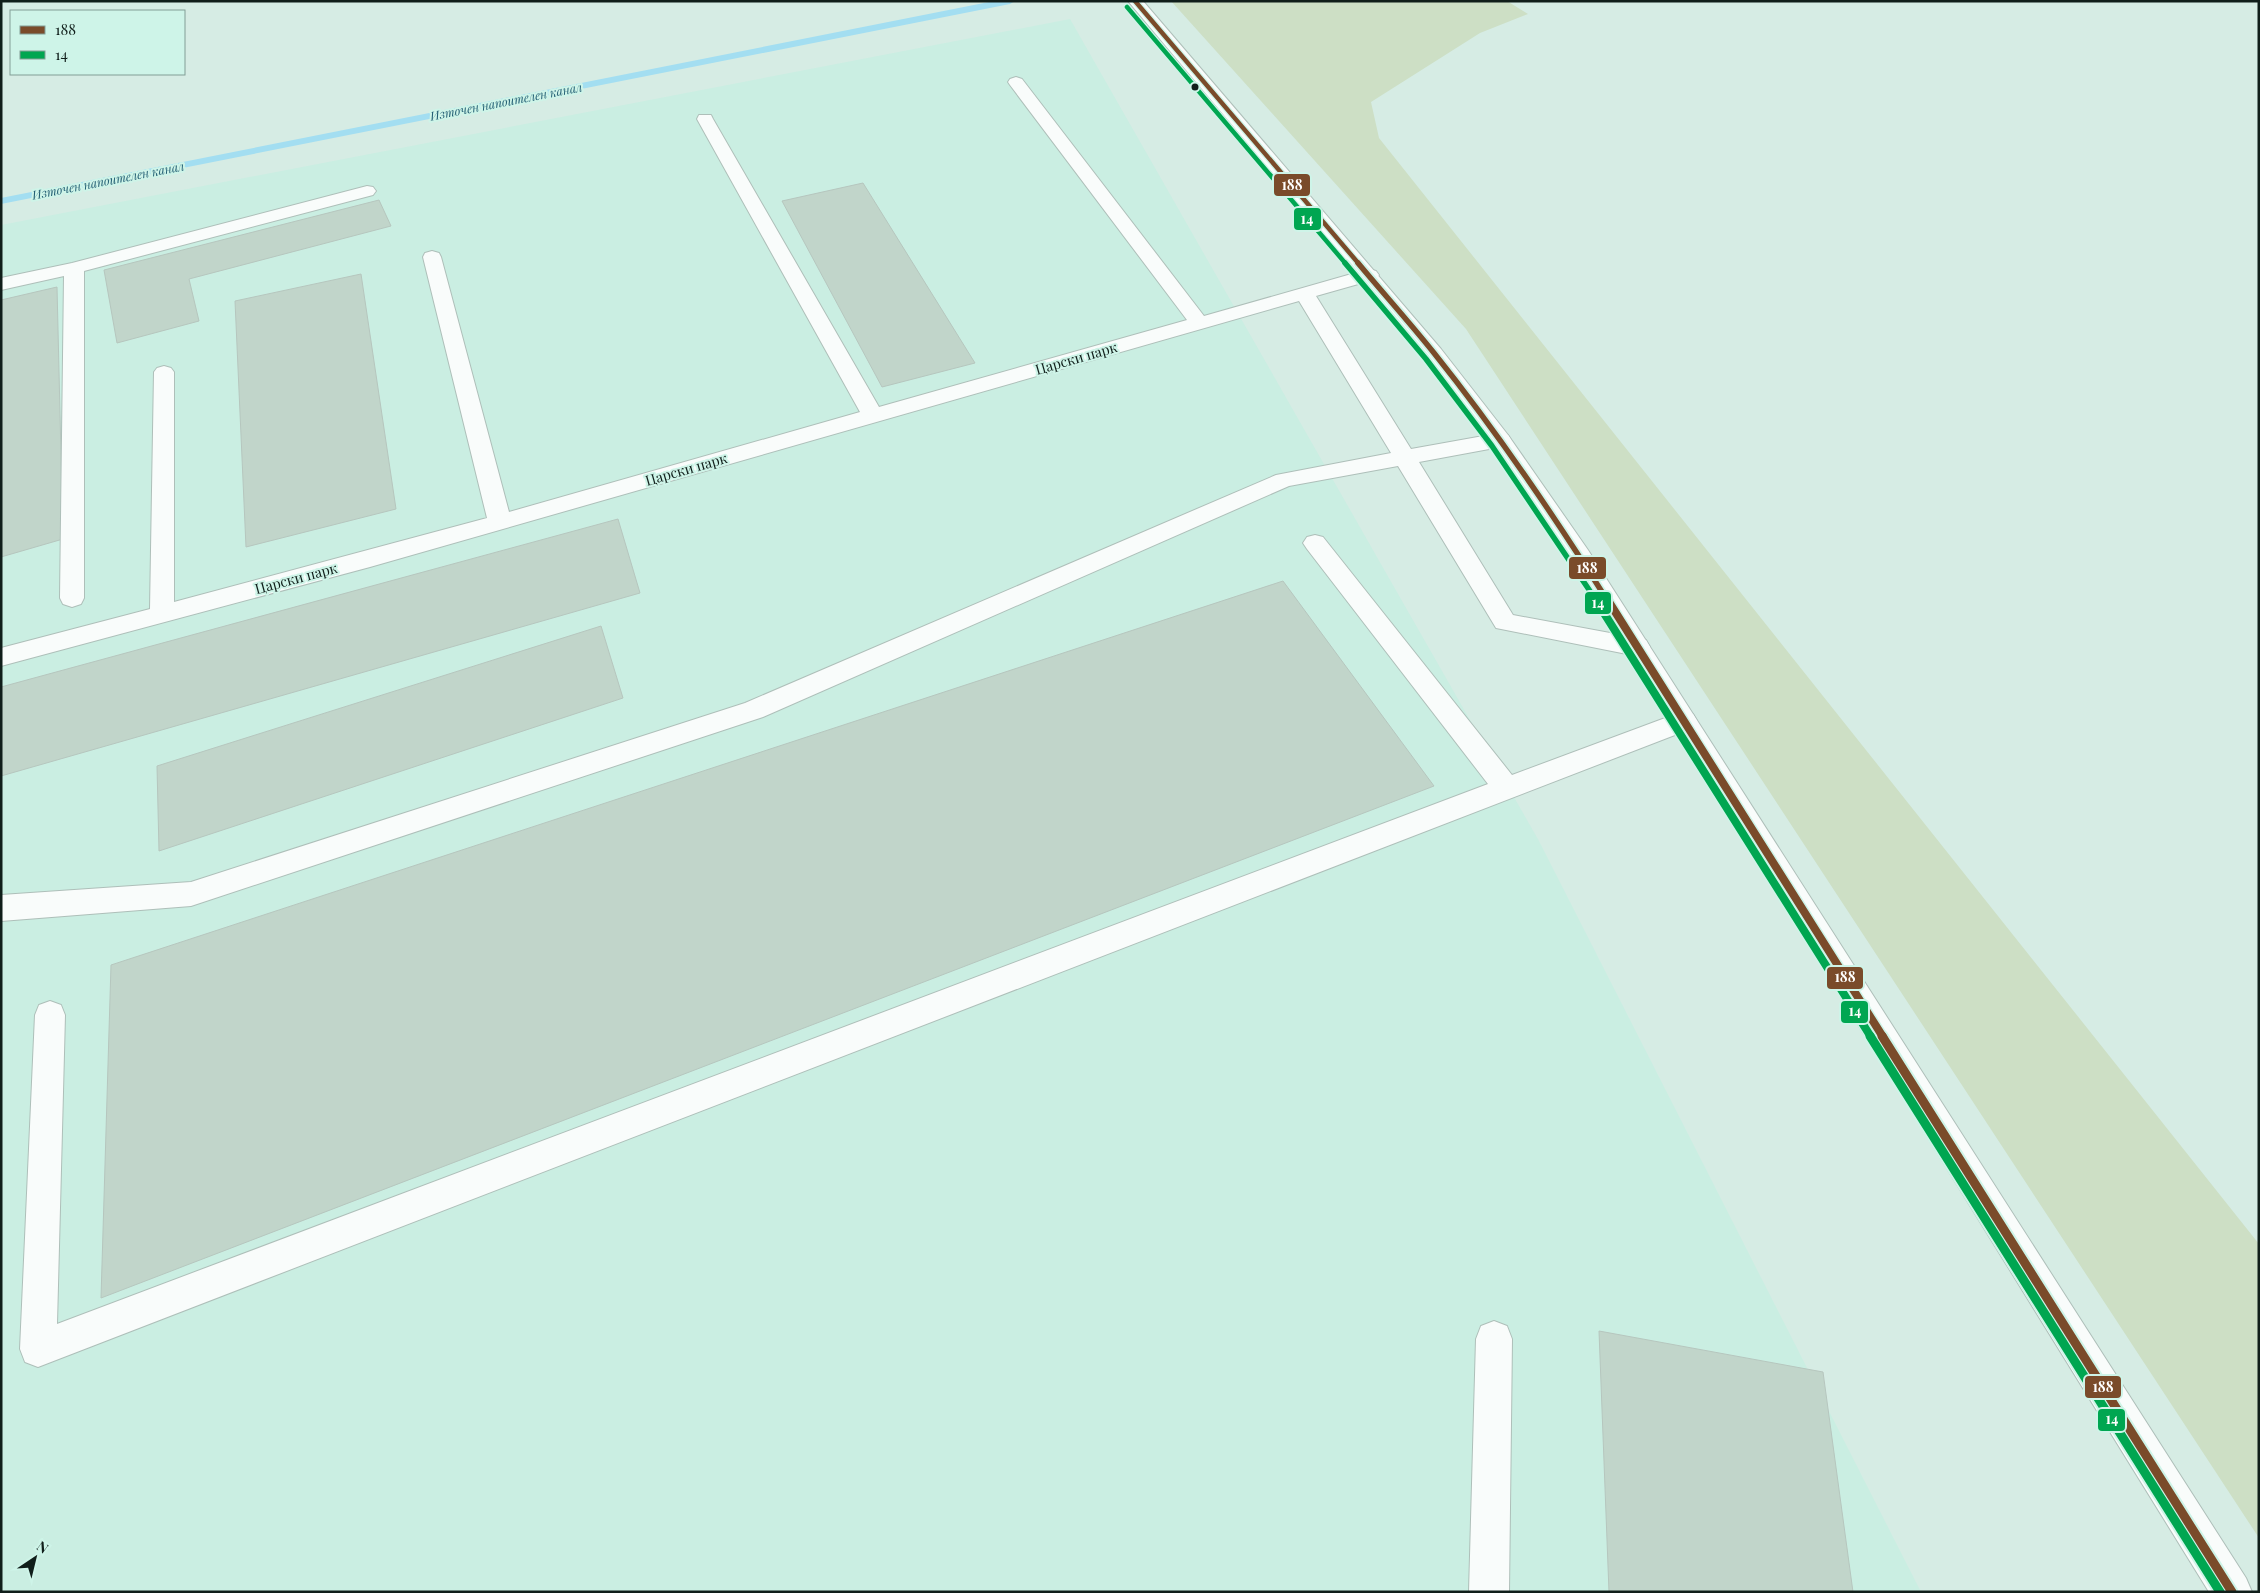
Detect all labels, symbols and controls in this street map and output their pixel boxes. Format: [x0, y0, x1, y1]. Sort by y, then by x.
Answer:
legend [10, 10, 185, 75]
text: 188 [55, 19, 76, 39]
text: 14 [55, 44, 68, 64]
water label: Източен напоителен канал [428, 78, 583, 124]
unlabelled marker [1190, 82, 1200, 92]
water label: Източен напоителен канал [30, 157, 185, 203]
line badge: 188 [1273, 173, 1311, 197]
text: 188 [1281, 175, 1303, 194]
line badge: 14 [1293, 207, 1322, 231]
text: 14 [1301, 209, 1313, 228]
street label: Царски парк [1033, 337, 1119, 379]
street label: Царски парк [643, 448, 729, 490]
line badge: 188 [1568, 556, 1607, 580]
street label: Царски парк [253, 558, 339, 598]
text: 188 [1576, 558, 1598, 577]
line badge: 14 [1584, 591, 1612, 615]
text: 14 [1592, 593, 1604, 612]
line badge: 188 [1826, 966, 1864, 990]
text: 188 [1834, 967, 1856, 986]
line badge: 14 [1840, 1000, 1869, 1024]
text: 14 [1849, 1001, 1861, 1020]
line badge: 188 [2084, 1375, 2122, 1399]
text: 188 [2092, 1377, 2114, 1396]
line badge: 14 [2097, 1408, 2126, 1432]
text: 14 [2106, 1409, 2118, 1428]
north arrow [10, 1533, 60, 1583]
text: N [33, 1536, 52, 1558]

